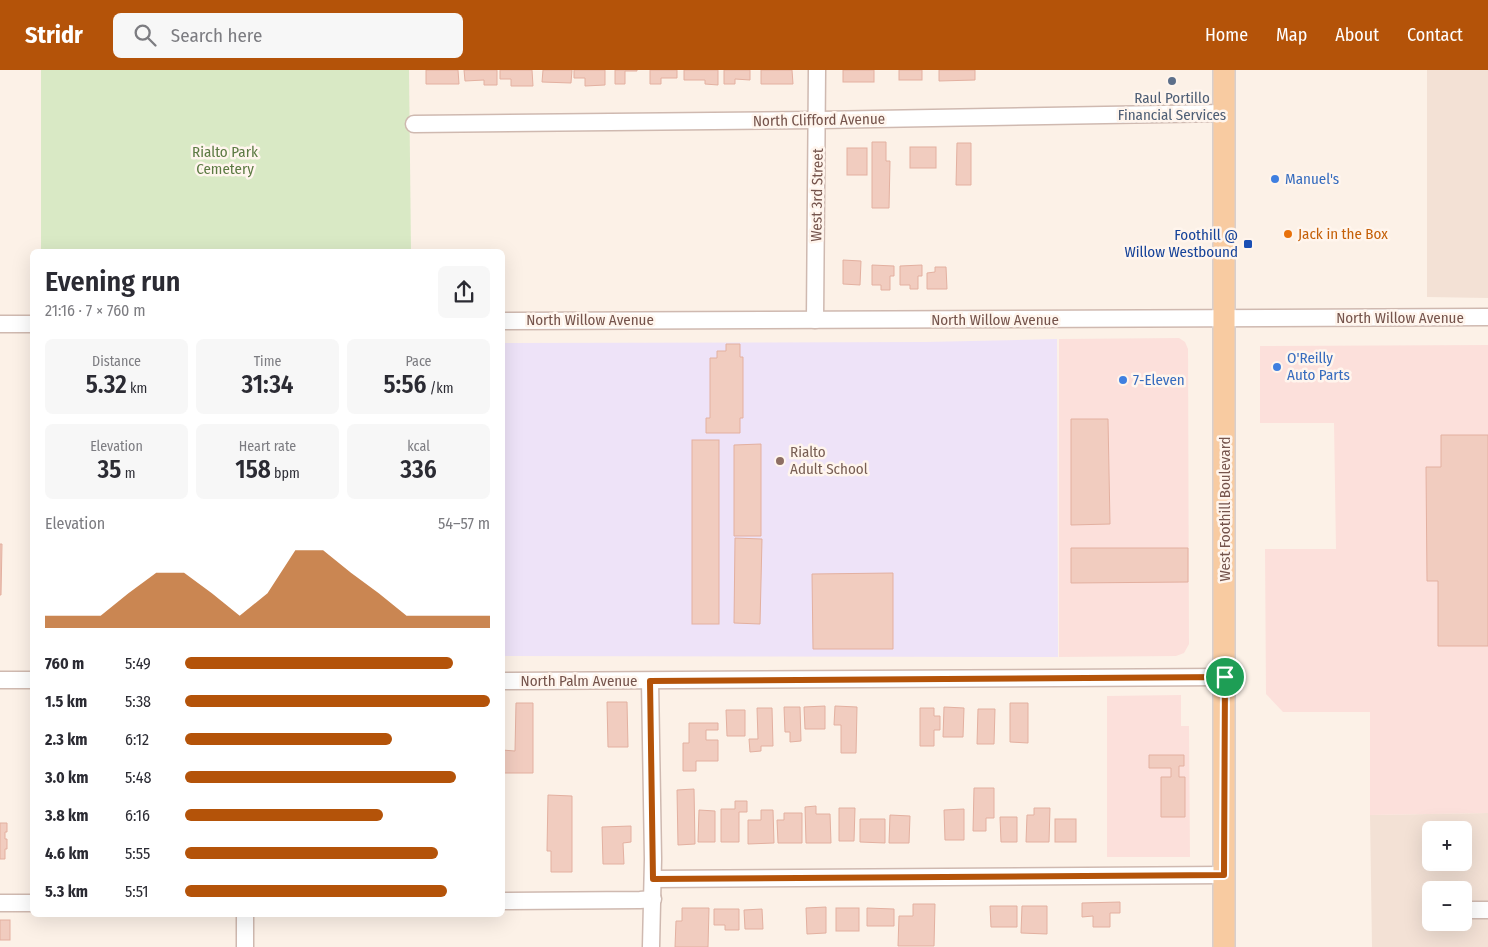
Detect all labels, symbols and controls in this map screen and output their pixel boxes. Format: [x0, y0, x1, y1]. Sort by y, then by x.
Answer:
search box [113, 13, 463, 58]
text: Stridr [25, 21, 83, 49]
icon: search [131, 21, 159, 49]
text: Search here [171, 24, 262, 47]
text: Home [1205, 24, 1248, 46]
text: Map [1276, 24, 1307, 46]
text: About [1335, 24, 1379, 46]
text: Contact [1407, 24, 1463, 46]
marker: Raul Portillo Financial Services [1166, 75, 1178, 87]
place label: Raul Portillo Financial Services [1118, 89, 1226, 124]
street label: North Clifford Avenue [753, 110, 885, 130]
park label: Rialto Park Cemetery [192, 143, 258, 178]
street label: West 3rd Street [807, 148, 827, 242]
place label: Manuel's [1285, 170, 1339, 188]
marker: Manuel's [1269, 173, 1281, 185]
place label: Jack in the Box [1298, 225, 1388, 243]
place label: Foothill @ Willow Westbound [1124, 226, 1238, 261]
marker: Jack in the Box [1282, 228, 1294, 240]
marker: Foothill @ Willow Westbound [1242, 238, 1254, 250]
text: Evening run [45, 265, 180, 298]
button: share [438, 266, 490, 318]
text: 21:16 · 7 × 760 m [45, 301, 145, 320]
street label: North Willow Avenue [1336, 309, 1464, 327]
street label: North Willow Avenue [526, 311, 654, 329]
street label: North Willow Avenue [931, 311, 1059, 329]
place label: O'Reilly Auto Parts [1287, 349, 1350, 384]
text: Distance [92, 353, 141, 370]
text: Time [254, 353, 281, 370]
text: Pace [405, 353, 432, 370]
marker: O'Reilly Auto Parts [1271, 361, 1283, 373]
text: 5.32 [86, 370, 127, 400]
text: 31:34 [242, 370, 293, 400]
text: 5:56 [383, 370, 426, 400]
place label: 7-Eleven [1133, 371, 1185, 389]
marker: 7-Eleven [1117, 374, 1129, 386]
text: km [127, 380, 147, 397]
text: /km [426, 380, 454, 397]
street label: West Foothill Boulevard [1216, 436, 1234, 582]
text: Elevation [90, 438, 143, 455]
text: Heart rate [239, 438, 296, 455]
text: kcal [407, 438, 430, 455]
place label: Rialto Adult School [790, 443, 868, 478]
text: 35 [98, 455, 121, 485]
text: 158 [235, 455, 271, 485]
text: 336 [400, 455, 437, 485]
marker: Rialto Adult School [774, 455, 786, 467]
text: m [121, 465, 135, 482]
text: bpm [271, 465, 300, 482]
text: Elevation [45, 514, 105, 533]
text: 54–57 m [438, 514, 490, 533]
text: 760 m [45, 654, 84, 673]
text: 5:49 [125, 654, 151, 673]
pin [1204, 656, 1246, 698]
icon: arrive [1211, 663, 1239, 691]
street label: North Palm Avenue [521, 672, 637, 690]
text: 1.5 km [45, 692, 87, 711]
text: 5:38 [125, 692, 151, 711]
text: 2.3 km [45, 730, 88, 749]
text: 6:12 [125, 730, 149, 749]
text: 3.0 km [45, 768, 88, 787]
text: 5:48 [125, 768, 151, 787]
text: 3.8 km [45, 806, 88, 825]
text: 6:16 [125, 806, 150, 825]
map controls [1422, 821, 1472, 931]
button: + [1422, 821, 1472, 871]
text: 4.6 km [45, 844, 89, 863]
text: 5:55 [125, 844, 150, 863]
button: − [1422, 881, 1472, 931]
text: 5.3 km [45, 882, 88, 901]
text: 5:51 [125, 882, 149, 901]

